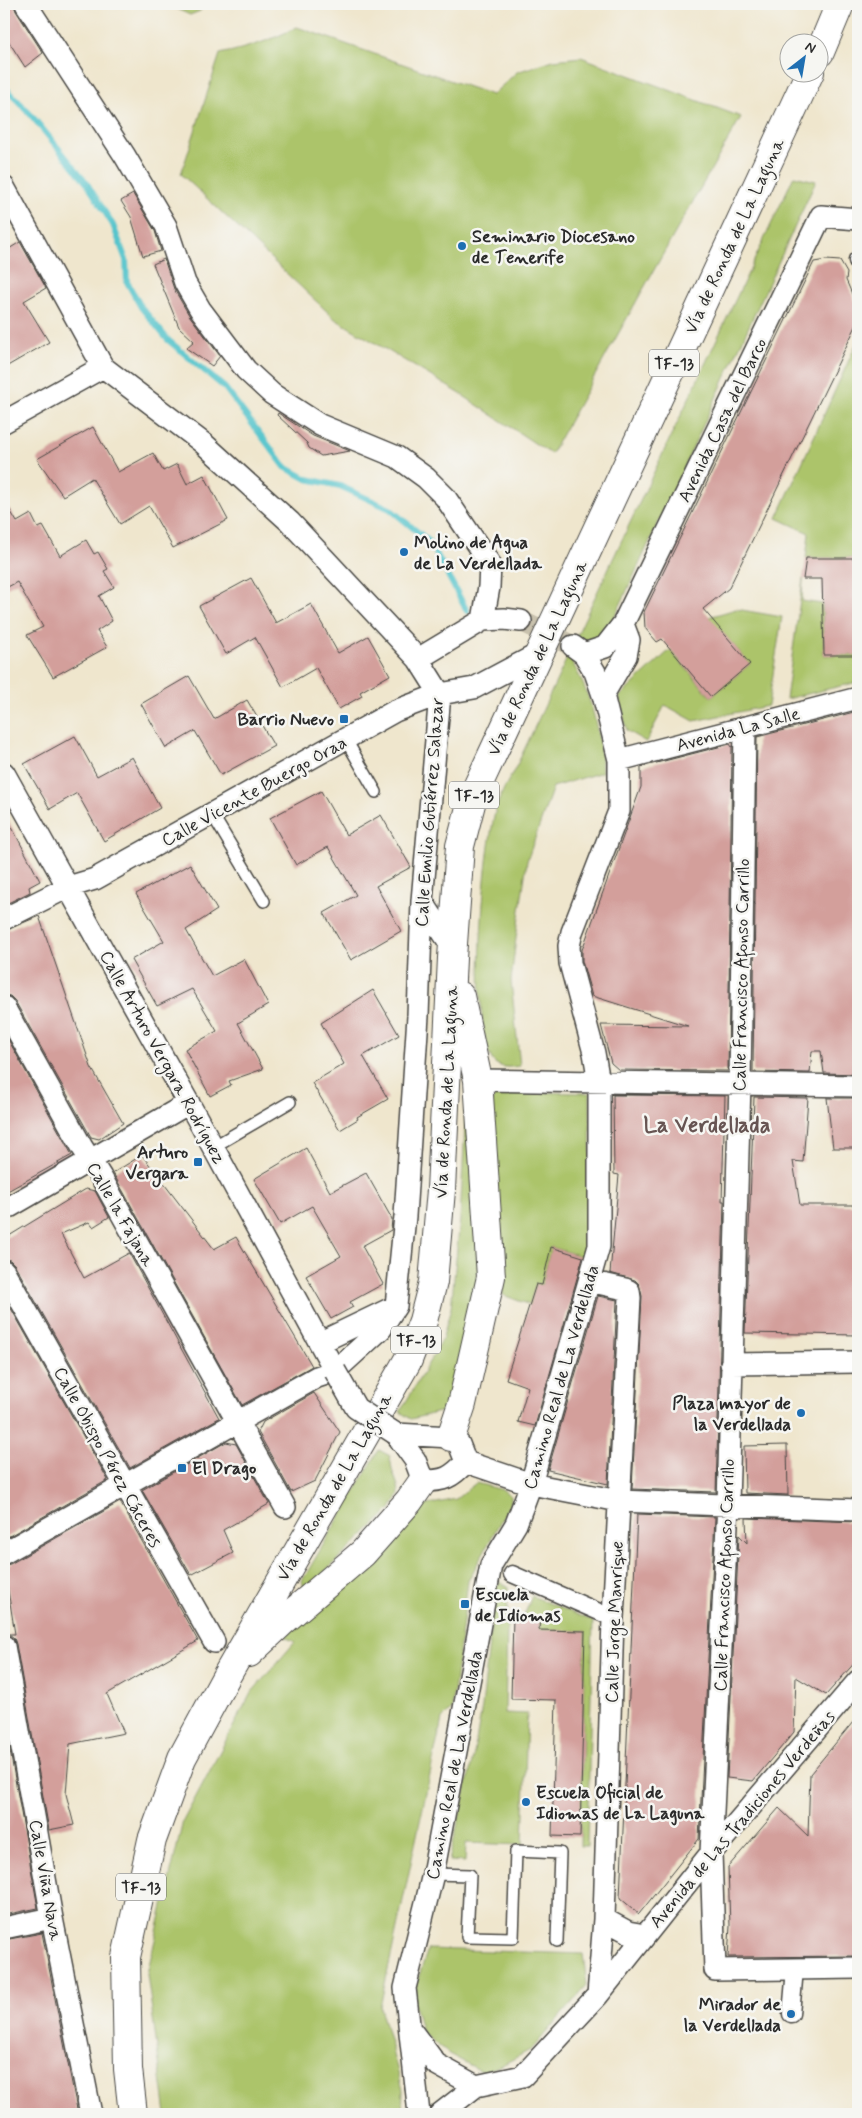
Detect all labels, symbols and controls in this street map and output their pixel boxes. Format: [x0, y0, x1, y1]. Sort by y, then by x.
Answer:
north arrow [780, 32, 830, 82]
text: N [802, 38, 819, 58]
street label: Vía de Ronda de La Laguna [679, 135, 793, 339]
place label: Seminario Diocesano de Tenerife [472, 225, 635, 270]
marker: Seminario Diocesano de Tenerife [456, 240, 468, 252]
street label: Avenida Casa del Barco [673, 334, 773, 506]
road number: TF-13 [649, 349, 699, 376]
place label: Molino de Agua de La Verdellada [414, 531, 543, 576]
marker: Molino de Agua de La Verdellada [398, 546, 410, 558]
street label: Vía de Ronda de La Laguna [482, 557, 596, 761]
street label: Calle Emilio Gutiérrez Salazar [410, 696, 450, 928]
street label: Avenida La Salle [674, 702, 803, 758]
place label: Barrio Nuevo [238, 708, 334, 732]
marker: Barrio Nuevo [338, 713, 350, 725]
street label: Calle Vicente Buergo Oraa [158, 731, 351, 853]
road number: TF-13 [449, 782, 499, 808]
street label: Calle Francisco Afonso Carrillo [728, 858, 758, 1092]
street label: Calle Arturo Vergara Rodríguez [95, 946, 231, 1168]
street label: Vía de Ronda de La Laguna [429, 985, 467, 1199]
district label: La Verdellada [644, 1112, 771, 1140]
place label: Arturo Vergara [126, 1141, 188, 1184]
marker: Arturo Vergara [192, 1156, 204, 1168]
street label: Calle la Fajana [81, 1158, 160, 1271]
street label: Camino Real de La Verdellada [518, 1262, 606, 1492]
road number: TF-13 [391, 1326, 441, 1354]
street label: Calle Obispo Pérez Cáceres [47, 1363, 167, 1552]
street label: Vía de Ronda de La Laguna [271, 1389, 400, 1587]
place label: Plaza mayor de la Verdellada [672, 1392, 791, 1437]
marker: Plaza mayor de la Verdellada [795, 1407, 807, 1419]
place label: El Drago [192, 1457, 256, 1481]
street label: Calle Francisco Afonso Carrillo [709, 1458, 743, 1692]
marker: El Drago [176, 1462, 188, 1474]
street label: Calle Jorge Manrique [600, 1541, 631, 1704]
place label: Escuela de Idiomas [475, 1583, 561, 1628]
marker: Escuela de Idiomas [459, 1598, 471, 1610]
street label: Camino Real de La Verdellada [421, 1649, 489, 1882]
street label: Avenida de Las Tradiciones Verdeñas [644, 1706, 841, 1934]
place label: Escuela Oficial de Idiomas de La Laguna [536, 1781, 706, 1826]
marker: Escuela Oficial de Idiomas de La Laguna [520, 1796, 532, 1808]
street label: Calle Viña Nava [23, 1818, 68, 1943]
road number: TF-13 [116, 1874, 166, 1900]
place label: Mirador de la Verdellada [684, 1993, 781, 2038]
marker: Mirador de la Verdellada [785, 2008, 797, 2020]

